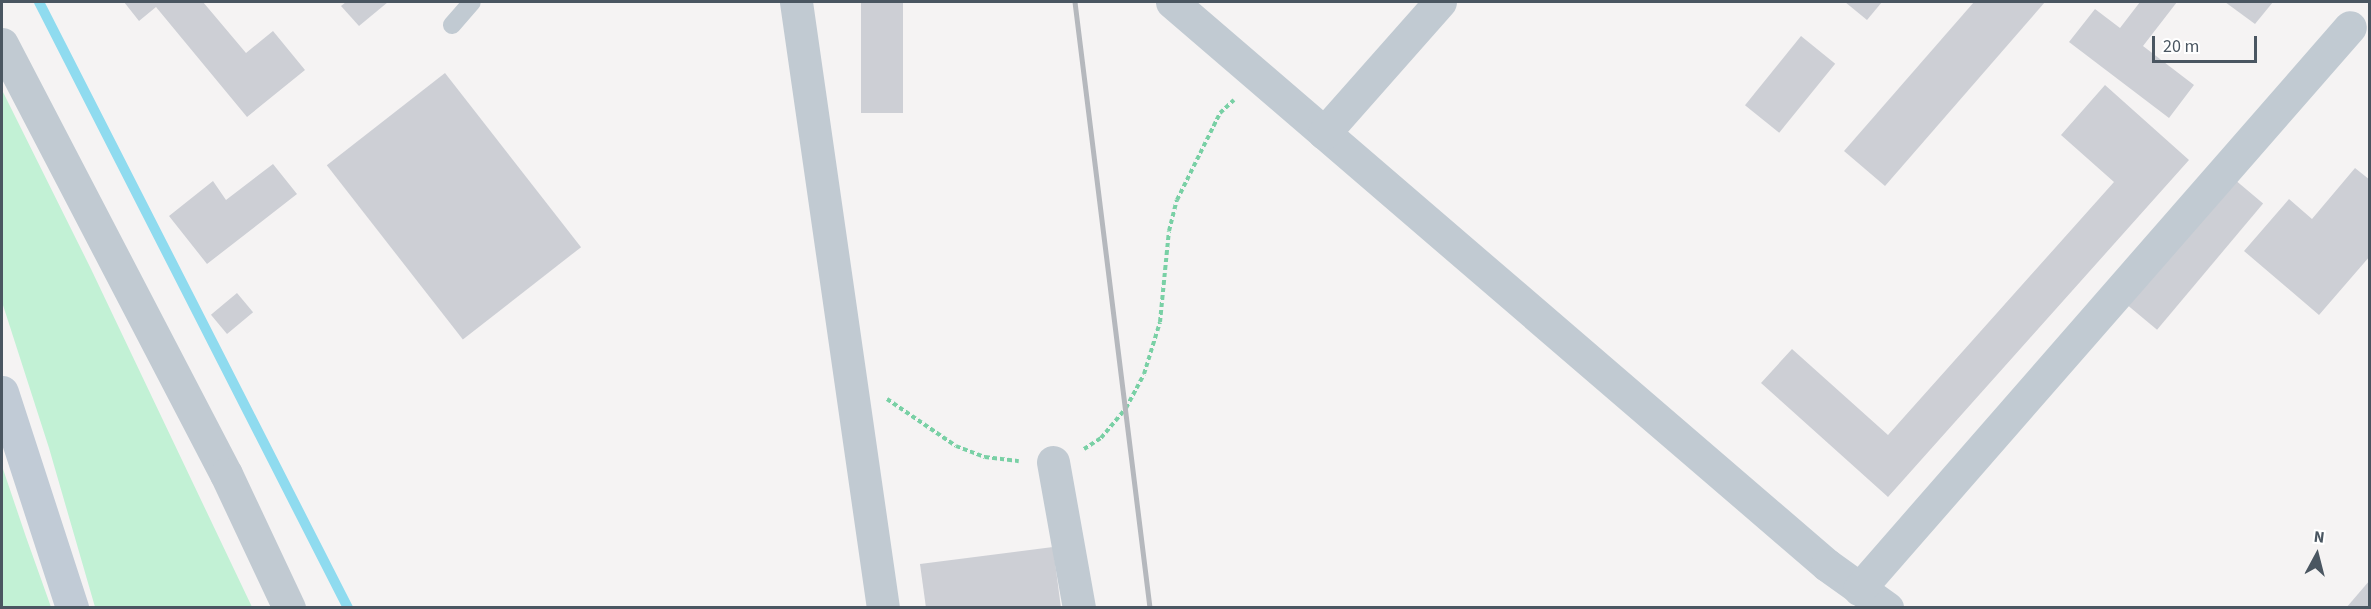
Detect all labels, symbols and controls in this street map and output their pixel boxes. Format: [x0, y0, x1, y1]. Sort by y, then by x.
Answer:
scale bar [2155, 24, 2260, 62]
text: 20 m [2163, 34, 2199, 59]
north arrow [2287, 525, 2347, 585]
text: N [2313, 526, 2326, 549]

